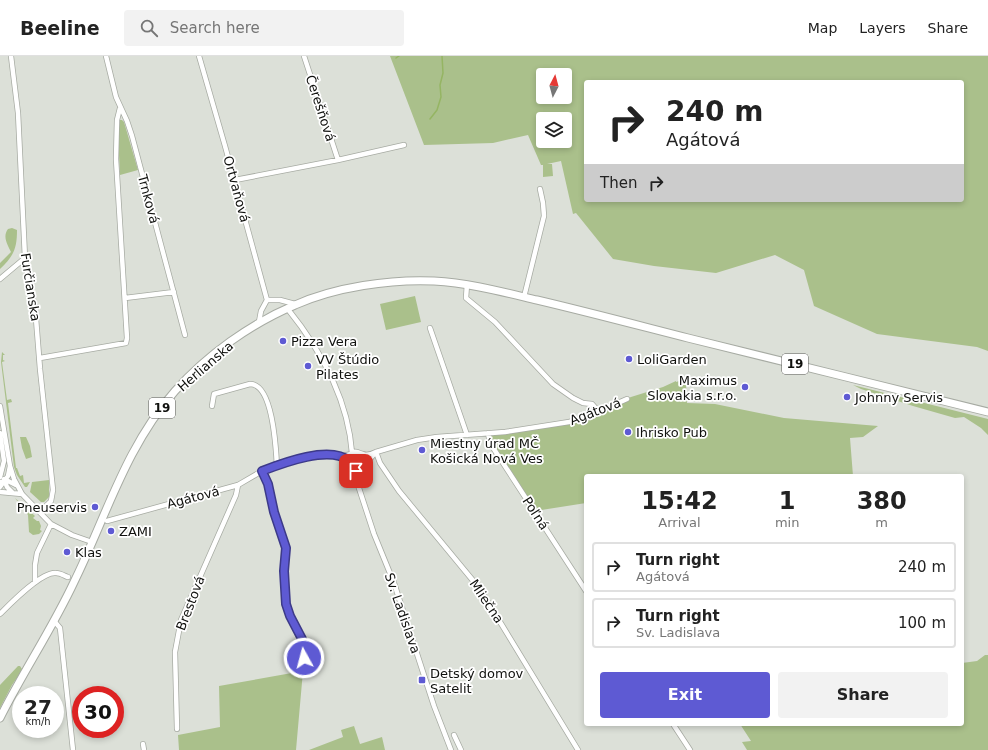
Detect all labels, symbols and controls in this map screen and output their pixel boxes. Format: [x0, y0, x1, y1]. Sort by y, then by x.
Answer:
search box [124, 10, 404, 46]
text: Beeline [20, 17, 100, 39]
icon: search [138, 17, 160, 39]
text: Search here [170, 19, 260, 37]
text: Map [808, 20, 837, 36]
text: Layers [859, 20, 906, 36]
text: Share [928, 20, 968, 36]
north arrow [536, 68, 572, 104]
map controls [536, 68, 572, 148]
street label: Čerešňová [303, 73, 338, 143]
text: 240 m [666, 95, 763, 128]
icon: right [600, 96, 652, 148]
button: layers [536, 112, 572, 148]
text: Agátová [666, 129, 741, 150]
street label: Ortvaňová [220, 154, 253, 224]
street label: Trnková [135, 172, 162, 225]
icon: right [645, 172, 667, 194]
text: Then [600, 174, 637, 192]
street label: Furčianska [18, 252, 43, 322]
place label: Pizza Vera [291, 334, 357, 349]
marker: Pizza Vera [278, 336, 288, 346]
street label: Herlianska [175, 338, 236, 395]
place label: VV Štúdio Pilates [316, 352, 379, 382]
place label: LoliGarden [637, 352, 707, 367]
marker: LoliGarden [624, 354, 634, 364]
road number: 19 [782, 354, 808, 374]
marker: VV Štúdio Pilates [303, 361, 313, 371]
place label: Maximus Slovakia s.r.o. [647, 373, 737, 403]
marker: Maximus Slovakia s.r.o. [740, 382, 750, 392]
place label: Johnny Servis [854, 390, 943, 405]
marker: Johnny Servis [842, 392, 852, 402]
street label: Agátová [567, 395, 623, 428]
road number: 19 [149, 398, 175, 418]
place label: Ihrisko Pub [636, 425, 707, 440]
marker: Ihrisko Pub [623, 427, 633, 437]
place label: Miestny úrad MČ Košická Nová Ves [430, 436, 543, 466]
marker: Miestny úrad MČ Košická Nová Ves [417, 445, 427, 455]
pin [339, 454, 373, 488]
icon: arrive [345, 460, 367, 482]
street label: Agátová [165, 483, 221, 512]
text: 15:42 [641, 487, 718, 515]
text: 1 [779, 487, 795, 515]
text: 380 [857, 487, 907, 515]
street label: Poľná [519, 494, 552, 533]
place label: Pneuservis [17, 500, 87, 515]
marker: Pneuservis [90, 502, 100, 512]
text: Arrival [658, 515, 701, 530]
text: min [775, 515, 799, 530]
text: m [875, 515, 888, 530]
place label: ZAMI [119, 524, 152, 539]
marker: ZAMI [106, 526, 116, 536]
place label: Klas [75, 545, 102, 560]
marker: Klas [62, 547, 72, 557]
text: Turn right [636, 551, 720, 569]
icon: right [602, 556, 624, 578]
text: 240 m [898, 558, 946, 576]
text: Agátová [636, 569, 690, 584]
street label: Sv. Ladislava [382, 571, 423, 655]
street label: Brestová [173, 574, 208, 633]
street label: Mliečna [466, 576, 507, 626]
text: Turn right [636, 607, 720, 625]
icon: right [602, 612, 624, 634]
text: 100 m [898, 614, 946, 632]
text: Sv. Ladislava [636, 625, 720, 640]
position arrow [283, 637, 325, 679]
place label: Detský domov Satelit [430, 666, 524, 696]
button: Exit [600, 672, 770, 718]
button: Share [778, 672, 948, 718]
marker: Detský domov Satelit [417, 675, 427, 685]
speed limit sign: 30 [72, 686, 124, 738]
text: 27 [24, 695, 52, 719]
text: km/h [25, 716, 51, 727]

